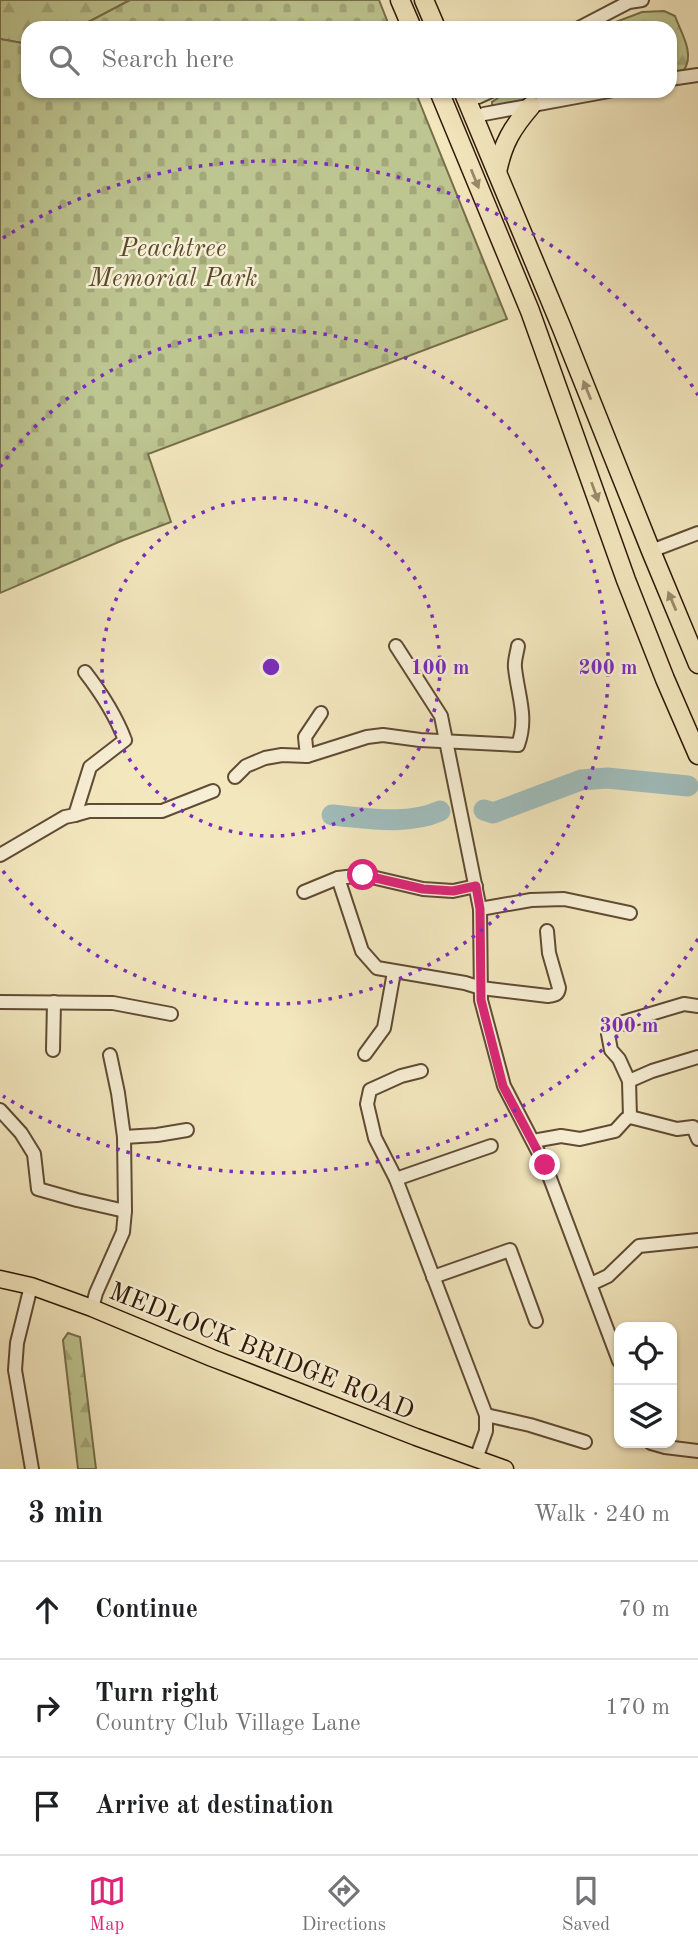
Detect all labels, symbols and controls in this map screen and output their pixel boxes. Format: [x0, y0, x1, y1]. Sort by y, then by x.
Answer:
search box [21, 21, 677, 98]
icon: search [45, 41, 83, 79]
text: Search here [101, 47, 234, 73]
one-way arrow [470, 168, 481, 189]
park label: Peachtree Memorial Park [87, 236, 258, 292]
one-way arrow [581, 380, 592, 401]
one-way arrow [589, 481, 600, 502]
one-way arrow [666, 591, 677, 612]
centre of rings [259, 655, 283, 679]
text: 100 m [410, 658, 470, 679]
text: 200 m [578, 658, 638, 679]
route start [347, 859, 378, 890]
text: 300 m [599, 1016, 659, 1037]
route end [529, 1149, 560, 1180]
street label: MEDLOCK BRIDGE ROAD [105, 1279, 417, 1425]
map controls [614, 1322, 677, 1448]
button: locate [614, 1322, 677, 1385]
button: layers [614, 1385, 677, 1448]
text: 3 min [28, 1499, 103, 1529]
text: Walk · 240 m [534, 1503, 670, 1526]
icon: ahead [28, 1591, 66, 1629]
text: Continue [95, 1597, 198, 1623]
text: 70 m [619, 1598, 670, 1621]
text: Turn right [95, 1681, 218, 1707]
icon: right [28, 1689, 66, 1727]
text: 170 m [605, 1696, 670, 1719]
text: Country Club Village Lane [95, 1712, 361, 1735]
icon: arrive [28, 1787, 66, 1825]
text: Arrive at destination [95, 1793, 334, 1819]
tab: Map [88, 1872, 126, 1937]
tab: Directions [302, 1872, 386, 1937]
tab: Saved [562, 1872, 610, 1937]

